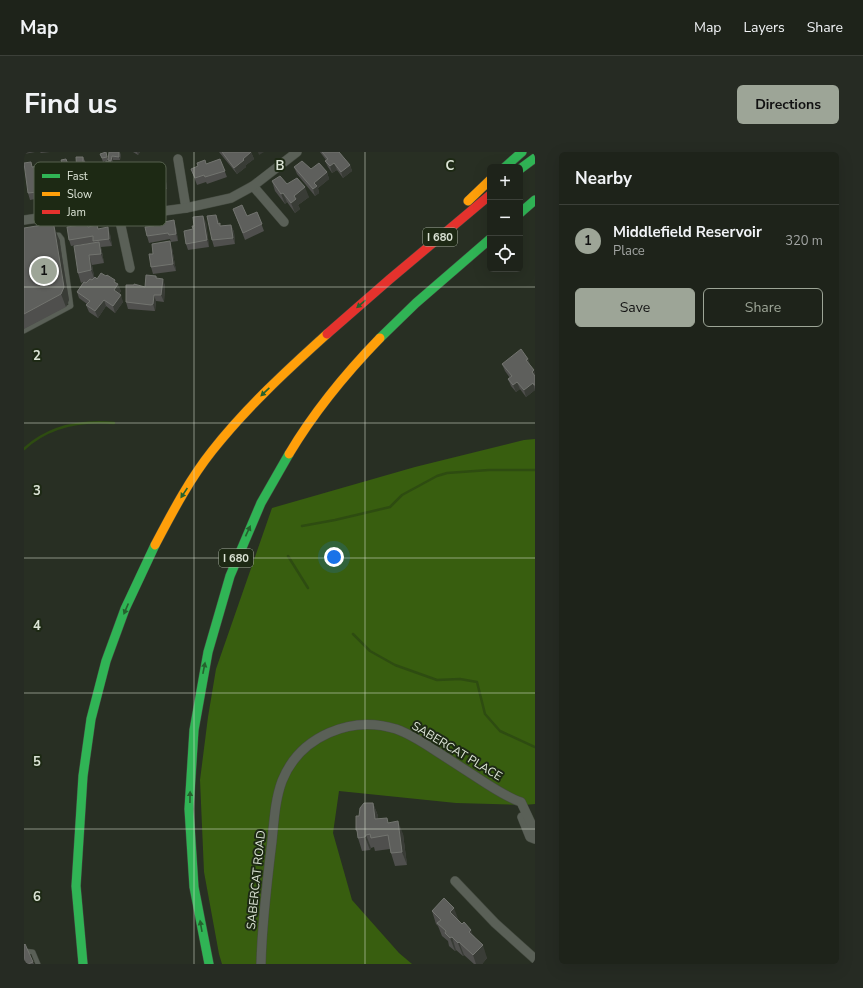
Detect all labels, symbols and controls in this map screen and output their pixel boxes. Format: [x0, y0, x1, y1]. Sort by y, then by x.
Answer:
text: Map [20, 15, 58, 41]
text: Map [694, 18, 721, 37]
text: Layers [743, 18, 785, 37]
text: Share [807, 18, 843, 37]
text: Find us [24, 85, 118, 123]
button: Directions [737, 85, 839, 124]
text: B [276, 157, 285, 175]
text: C [446, 157, 455, 175]
legend [34, 162, 166, 226]
map controls [487, 164, 523, 272]
button: + [487, 164, 523, 200]
text: Nearby [575, 167, 632, 190]
text: Fast [67, 169, 88, 184]
text: Slow [67, 187, 92, 202]
button: − [487, 200, 523, 236]
text: Jam [66, 205, 86, 220]
text: Middlefield Reservoir [613, 222, 762, 242]
road number: I 680 [423, 228, 457, 246]
text: 1 [584, 232, 592, 250]
text: 320 m [785, 232, 823, 250]
button: locate [487, 236, 523, 272]
text: Place [613, 242, 645, 260]
pin: 1 [31, 256, 57, 286]
button: Save [575, 288, 695, 327]
button: Share [703, 288, 823, 327]
one-way arrow [356, 300, 366, 309]
text: 2 [33, 347, 41, 365]
one-way arrow [260, 387, 270, 397]
text: 3 [33, 482, 41, 500]
one-way arrow [180, 488, 188, 498]
one-way arrow [246, 525, 252, 537]
your location [324, 547, 344, 567]
road number: I 680 [219, 549, 253, 567]
one-way arrow [122, 604, 128, 616]
text: 4 [33, 617, 41, 635]
one-way arrow [201, 662, 207, 674]
street label: SABERCAT PLACE [409, 718, 505, 784]
text: 5 [33, 753, 41, 771]
one-way arrow [187, 790, 193, 803]
street label: SABERCAT ROAD [243, 829, 269, 931]
text: 6 [33, 888, 41, 906]
one-way arrow [198, 920, 204, 932]

